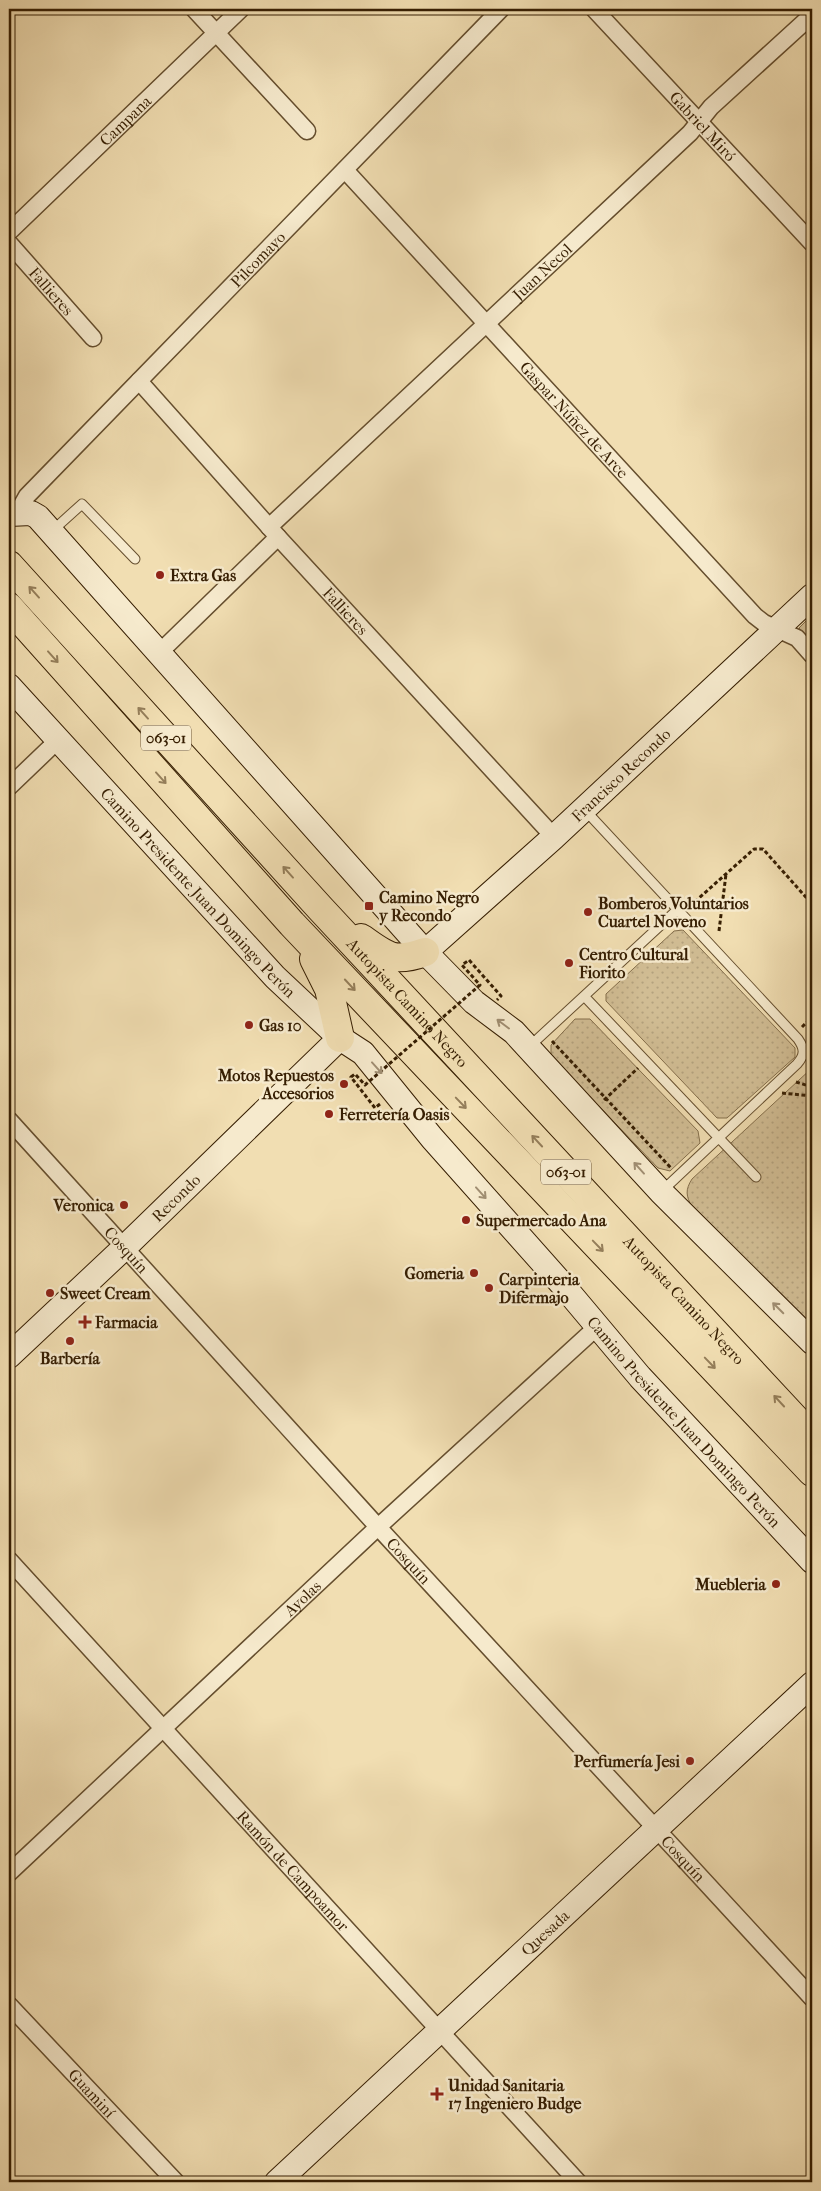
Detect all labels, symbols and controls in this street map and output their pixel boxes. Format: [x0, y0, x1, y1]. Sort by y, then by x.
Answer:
street label: Gabriel Miró [666, 88, 740, 165]
street label: Campana [96, 91, 156, 150]
street label: Pilcomayo [227, 227, 289, 291]
street label: Juan Necol [507, 239, 576, 305]
street label: Fallieres [25, 263, 77, 319]
street label: Gaspar Núñez de Arce [516, 358, 632, 482]
place label: Extra Gas [170, 566, 236, 585]
marker: Extra Gas [154, 569, 166, 581]
street label: Fallieres [319, 583, 372, 639]
one-way arrow [28, 586, 40, 599]
one-way arrow [47, 650, 59, 663]
one-way arrow [137, 706, 149, 719]
street label: Francisco Recondo [567, 724, 675, 826]
road number: 063-01 [141, 726, 191, 750]
one-way arrow [156, 771, 167, 784]
street label: Camino Presidente Juan Domingo Perón [97, 784, 300, 1002]
one-way arrow [282, 865, 294, 878]
place label: Camino Negro y Recondo [379, 888, 479, 926]
place label: Bomberos Voluntarios Cuartel Noveno [598, 894, 749, 931]
marker: Camino Negro y Recondo [363, 900, 375, 912]
marker: Bomberos Voluntarios Cuartel Noveno [582, 906, 594, 918]
street label: Autopista Camino Negro [342, 934, 472, 1071]
place label: Centro Cultural Fiorito [578, 945, 689, 982]
marker: Centro Cultural Fiorito [563, 957, 575, 969]
one-way arrow [344, 978, 356, 991]
place label: Gas 10 [259, 1016, 302, 1035]
marker: Gas 10 [243, 1019, 255, 1031]
one-way arrow [497, 1019, 510, 1030]
one-way arrow [371, 1062, 383, 1075]
place label: Motos Repuestos Accesorios [217, 1066, 334, 1103]
marker: Motos Repuestos Accesorios [338, 1078, 350, 1090]
one-way arrow [455, 1096, 467, 1108]
place label: Ferretería Oasis [338, 1105, 450, 1124]
marker: Ferretería Oasis [323, 1108, 335, 1120]
one-way arrow [531, 1135, 543, 1148]
road number: 063-01 [541, 1160, 591, 1184]
one-way arrow [633, 1161, 645, 1174]
street label: Recondo [148, 1170, 204, 1226]
one-way arrow [475, 1187, 487, 1200]
place label: Veronica [53, 1196, 115, 1215]
marker: Veronica [118, 1199, 130, 1211]
place label: Supermercado Ana [476, 1211, 607, 1231]
marker: Supermercado Ana [460, 1214, 472, 1226]
street label: Cosquín [100, 1223, 153, 1278]
street label: Autopista Camino Negro [619, 1231, 749, 1368]
one-way arrow [592, 1239, 604, 1252]
place label: Gomeria [405, 1264, 465, 1283]
marker: Gomeria [468, 1267, 480, 1279]
place label: Carpinteria Difermajo [499, 1270, 580, 1307]
marker: Carpinteria Difermajo [483, 1282, 495, 1294]
place label: Sweet Cream [60, 1284, 151, 1303]
marker: Sweet Cream [44, 1287, 56, 1299]
one-way arrow [772, 1302, 784, 1314]
place label: Farmacia [94, 1313, 158, 1332]
street label: Camino Presidente Juan Domingo Perón [583, 1313, 785, 1532]
marker: Farmacia [79, 1316, 91, 1328]
marker: Barbería [64, 1335, 76, 1347]
place label: Barbería [40, 1349, 101, 1368]
one-way arrow [704, 1357, 716, 1370]
one-way arrow [773, 1395, 785, 1408]
street label: Cosquín [383, 1534, 435, 1589]
place label: Muebleria [694, 1575, 767, 1594]
street label: Ayolas [279, 1576, 325, 1621]
marker: Muebleria [770, 1578, 782, 1590]
place label: Perfumería Jesi [574, 1752, 680, 1772]
marker: Perfumería Jesi [684, 1755, 696, 1767]
street label: Ramón de Campoamor [233, 1807, 353, 1935]
street label: Cosquín [657, 1832, 709, 1886]
street label: Quesada [517, 1906, 574, 1960]
street label: Guaminí [64, 2065, 119, 2122]
place label: Unidad Sanitaria 17 Ingeniero Budge [447, 2076, 582, 2114]
marker: Unidad Sanitaria 17 Ingeniero Budge [430, 2087, 444, 2101]

